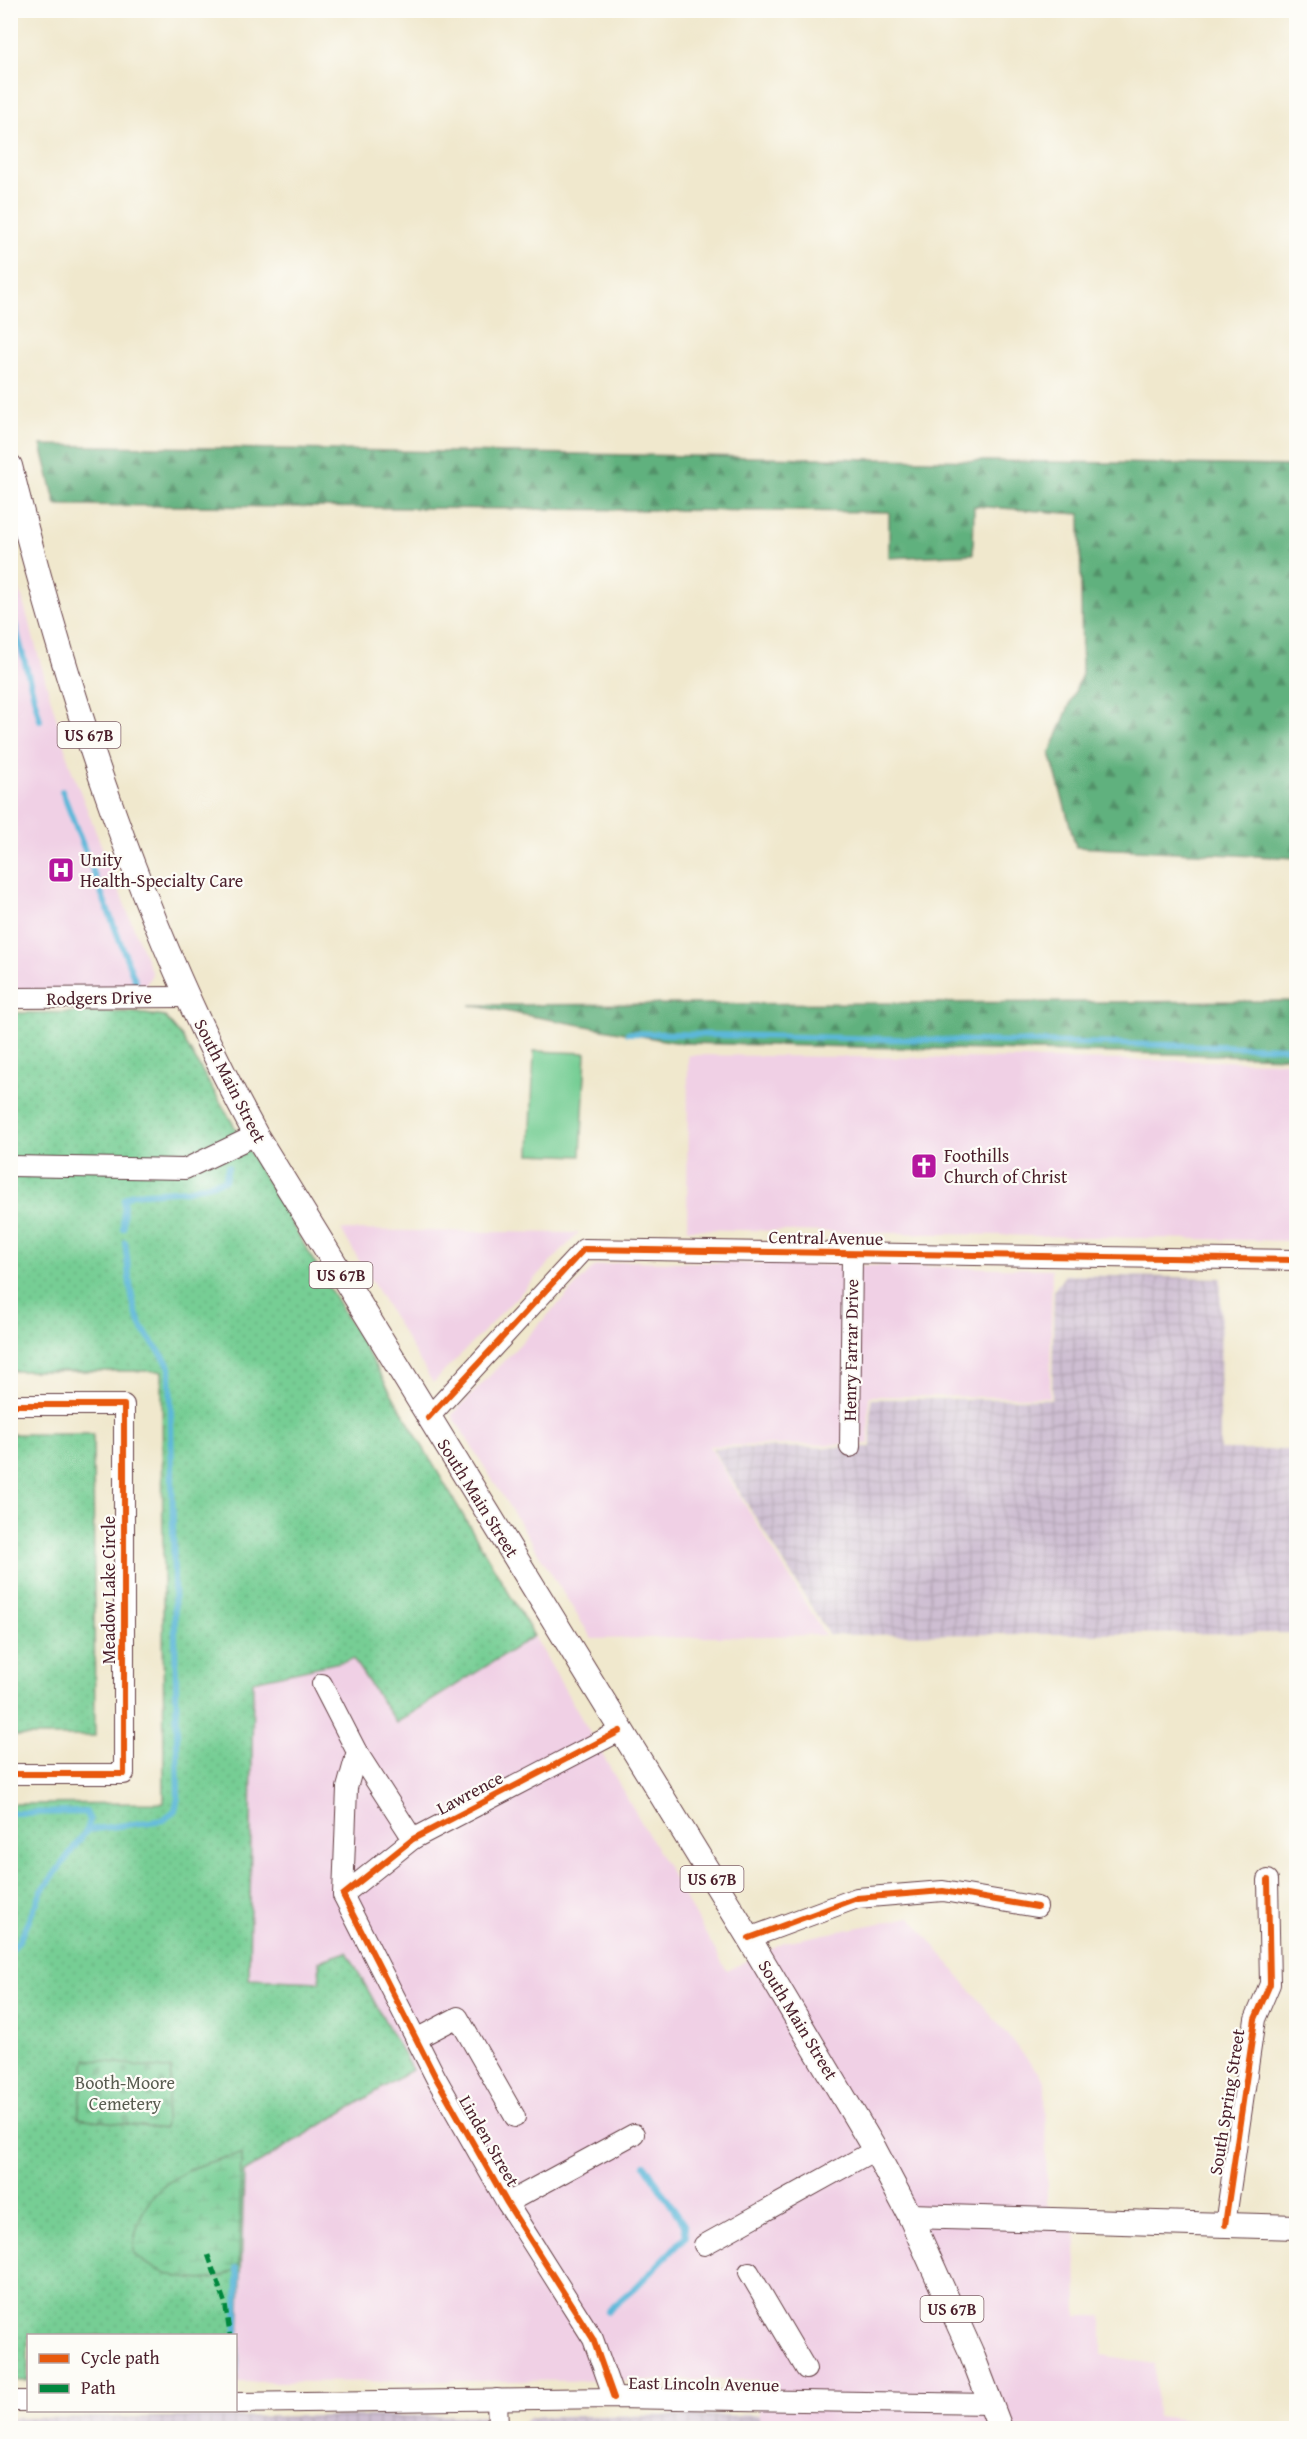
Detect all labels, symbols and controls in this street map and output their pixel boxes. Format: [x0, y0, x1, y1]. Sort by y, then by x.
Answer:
road number: US 67B [58, 722, 121, 748]
place label: Unity Health-Specialty Care [80, 846, 243, 894]
hospital icon: Unity Health-Specialty Care [46, 855, 76, 885]
street label: Rodgers Drive [46, 983, 152, 1012]
street label: South Main Street [188, 1014, 274, 1148]
place label: Foothills Church of Christ [944, 1142, 1068, 1190]
church icon: Foothills Church of Christ [909, 1151, 939, 1181]
street label: Central Avenue [768, 1223, 884, 1252]
road number: US 67B [310, 1262, 372, 1288]
street label: Henry Farrar Drive [836, 1279, 865, 1421]
street label: South Main Street [431, 1433, 526, 1563]
street label: Meadow Lake Circle [95, 1516, 122, 1664]
street label: Lawrence [432, 1764, 508, 1821]
road number: US 67B [680, 1866, 744, 1892]
street label: South Main Street [752, 1954, 845, 2086]
street label: South Spring Street [1202, 2026, 1251, 2177]
park label: Booth-Moore Cemetery [75, 2069, 175, 2117]
street label: Linden Street [452, 2090, 527, 2192]
road number: US 67B [920, 2296, 984, 2322]
legend [27, 2334, 237, 2412]
text: Cycle path [81, 2344, 160, 2371]
street label: East Lincoln Avenue [628, 2369, 780, 2398]
text: Path [81, 2374, 116, 2401]

